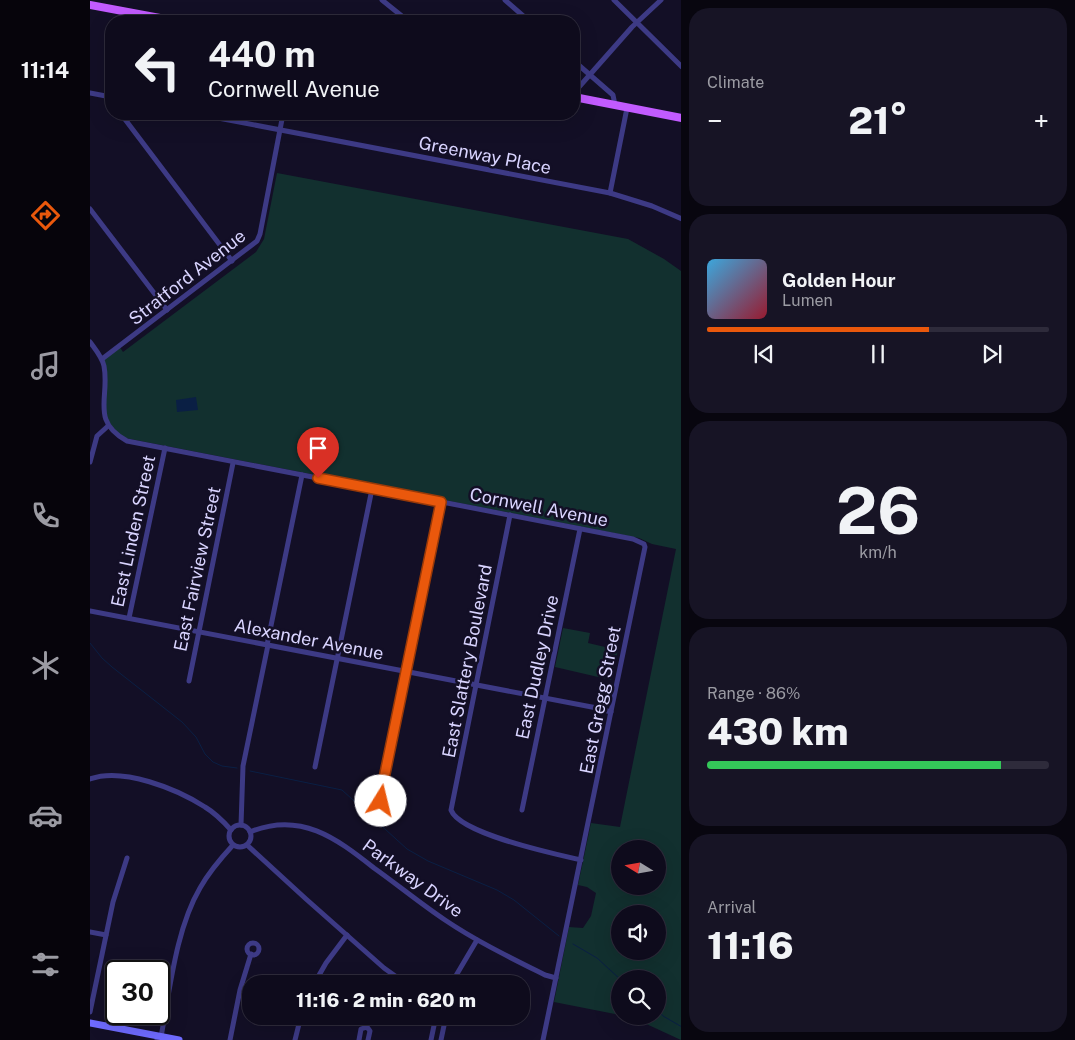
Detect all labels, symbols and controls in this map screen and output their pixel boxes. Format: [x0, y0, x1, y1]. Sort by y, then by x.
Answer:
text: 440 m [208, 34, 316, 75]
icon: left [125, 35, 190, 100]
text: 11:14 [21, 57, 69, 83]
text: Climate [707, 73, 764, 92]
text: Cornwell Avenue [208, 76, 380, 102]
text: 21° [848, 98, 908, 143]
text: − [707, 104, 723, 137]
text: + [1033, 104, 1049, 137]
street label: Greenway Place [417, 132, 553, 178]
icon: directions [28, 198, 63, 233]
street label: Stratford Avenue [124, 225, 250, 329]
text: Golden Hour [782, 269, 896, 291]
text: Lumen [782, 291, 833, 310]
icon: previous [750, 340, 778, 368]
icon: pause [864, 340, 892, 368]
icon: next [978, 340, 1006, 368]
icon: music [28, 348, 63, 383]
pin [297, 427, 339, 478]
icon: arrive [304, 434, 332, 462]
street label: East Linden Street [107, 453, 159, 609]
text: 26 [836, 472, 920, 549]
street label: Cornwell Avenue [468, 483, 610, 531]
street label: East Fairview Street [169, 485, 225, 653]
icon: phone [28, 498, 63, 533]
text: km/h [859, 543, 897, 562]
street label: East Slattery Boulevard [438, 562, 496, 760]
street label: East Dudley Drive [511, 593, 563, 741]
street label: Alexander Avenue [233, 614, 385, 664]
street label: East Gregg Street [575, 624, 625, 776]
icon: climate [28, 648, 63, 683]
text: Range · 86% [707, 684, 800, 703]
text: 430 km [707, 709, 848, 754]
position arrow [354, 774, 406, 826]
icon: car [28, 798, 63, 833]
street label: Parkway Drive [359, 834, 467, 922]
north arrow [611, 840, 666, 895]
map controls [611, 840, 666, 1025]
text: Arrival [707, 898, 756, 917]
button: sound [611, 905, 666, 960]
text: 11:16 [707, 923, 794, 968]
icon: filters [28, 947, 63, 982]
speed limit sign: 30 [105, 960, 170, 1025]
button: search [611, 970, 666, 1025]
text: 11:16 · 2 min · 620 m [296, 989, 476, 1011]

